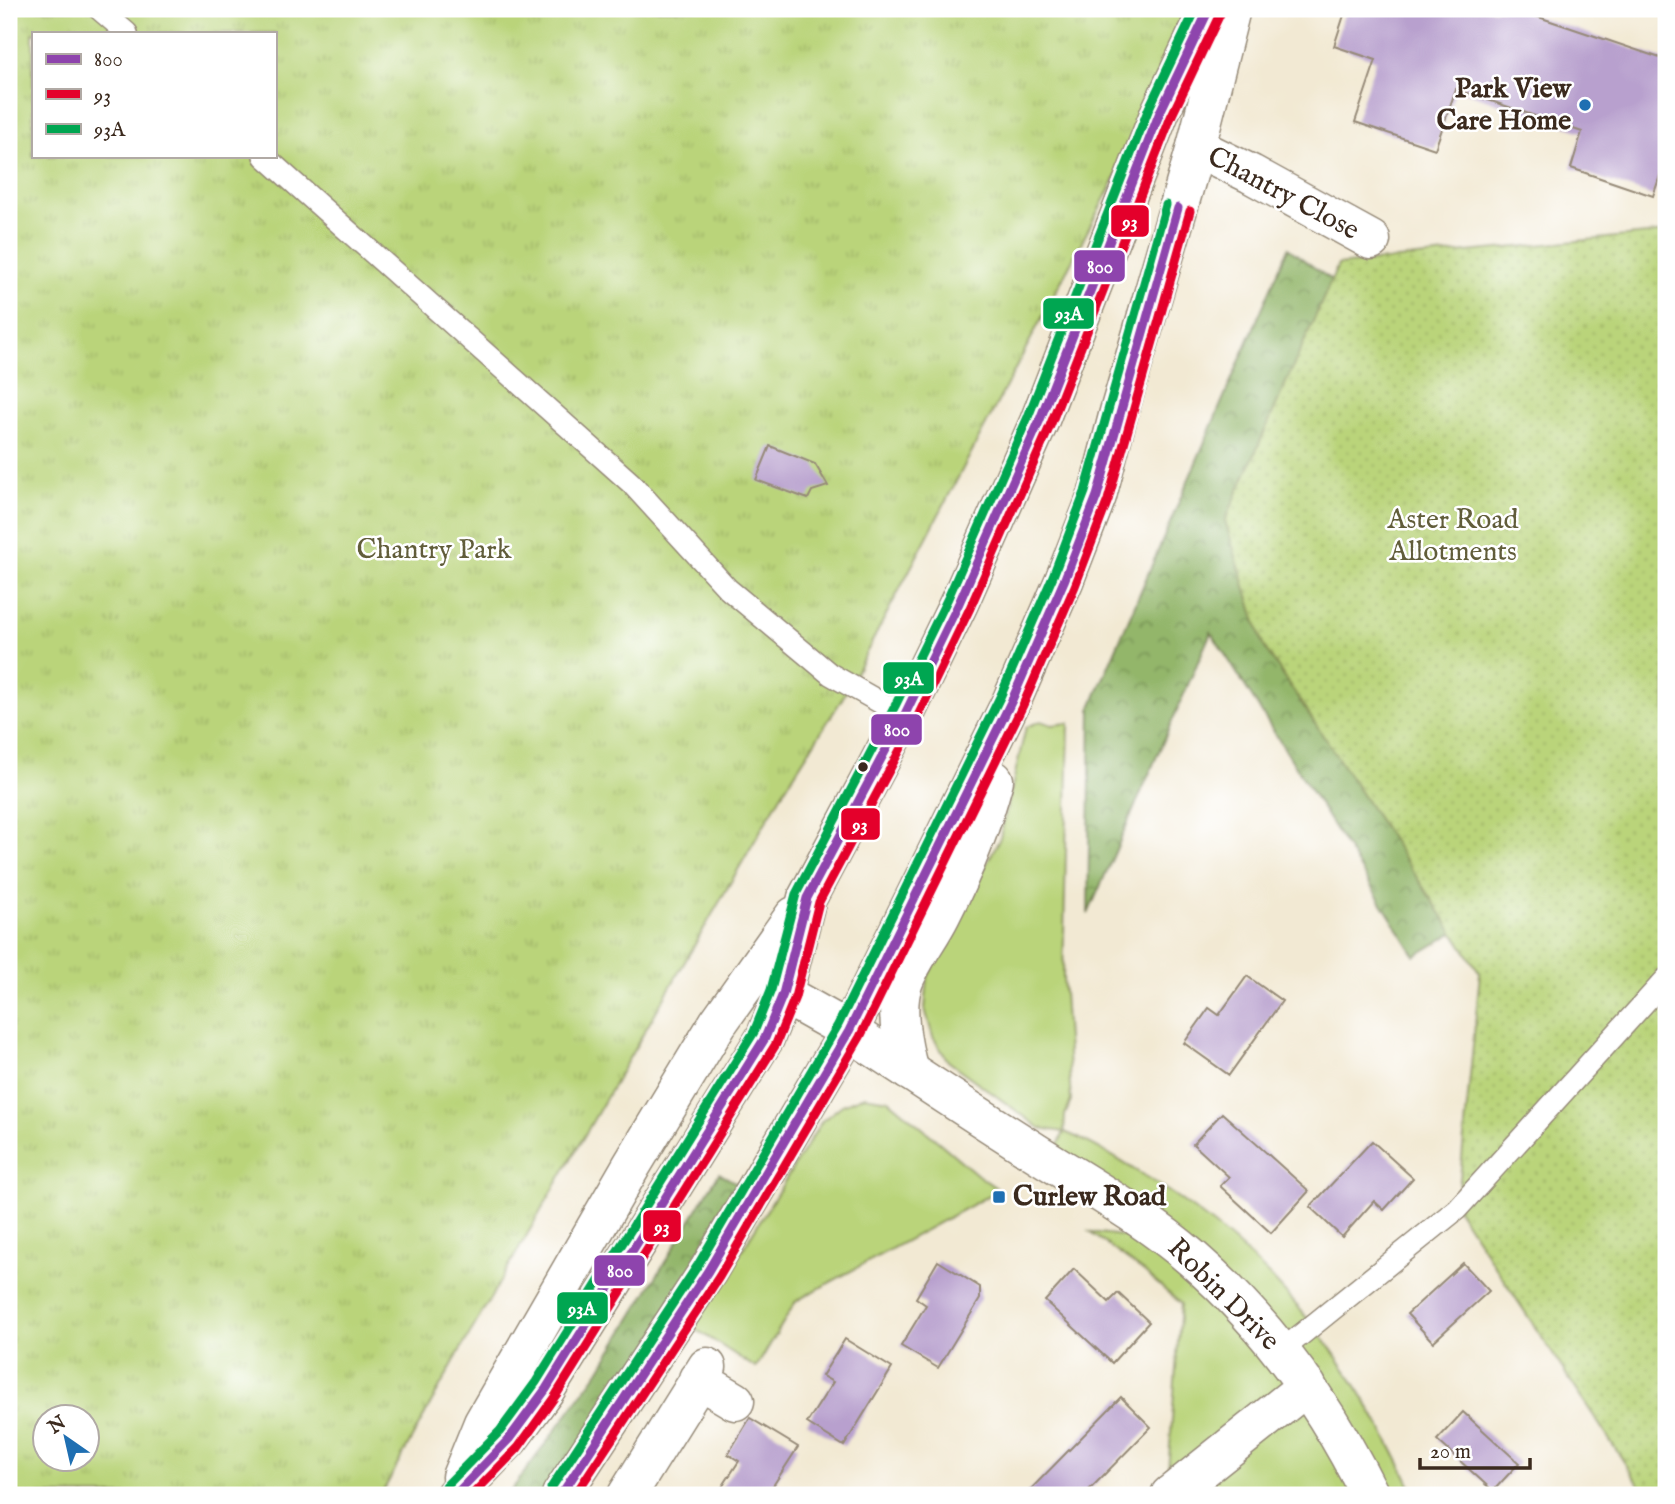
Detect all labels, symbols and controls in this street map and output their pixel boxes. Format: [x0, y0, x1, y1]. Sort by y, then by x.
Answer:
legend [32, 32, 276, 158]
text: 800 [94, 47, 123, 74]
place label: Park View Care Home [1437, 72, 1573, 139]
text: 93 [93, 83, 111, 110]
marker: Park View Care Home [1577, 97, 1593, 113]
text: 93A [93, 117, 126, 144]
street label: Chantry Close [1201, 139, 1365, 249]
line badge: 93 [1110, 204, 1150, 238]
text: 93 [1121, 211, 1138, 235]
line badge: 800 [1073, 249, 1126, 283]
text: 800 [1087, 256, 1113, 280]
line badge: 93A [1042, 297, 1095, 330]
text: 93A [1054, 303, 1084, 327]
park label: Aster Road Allotments [1387, 503, 1519, 570]
park label: Chantry Park [357, 533, 512, 568]
line badge: 93A [882, 661, 935, 695]
text: 93A [894, 668, 924, 692]
line badge: 800 [870, 713, 923, 746]
text: 800 [884, 719, 910, 743]
unlabelled marker [856, 760, 870, 774]
line badge: 93 [840, 807, 881, 841]
text: 93 [851, 814, 868, 838]
place label: Curlew Road [1013, 1180, 1167, 1215]
marker: Curlew Road [991, 1189, 1007, 1205]
line badge: 93 [642, 1209, 682, 1243]
text: 93 [653, 1216, 670, 1240]
street label: Robin Drive [1159, 1231, 1287, 1359]
line badge: 800 [593, 1254, 646, 1287]
text: 800 [607, 1260, 633, 1284]
line badge: 93A [556, 1291, 609, 1325]
text: 93A [567, 1298, 597, 1322]
north arrow [32, 1402, 102, 1472]
text: N [43, 1411, 72, 1441]
scale bar [1420, 1427, 1530, 1471]
text: 20 m [1430, 1439, 1471, 1466]

